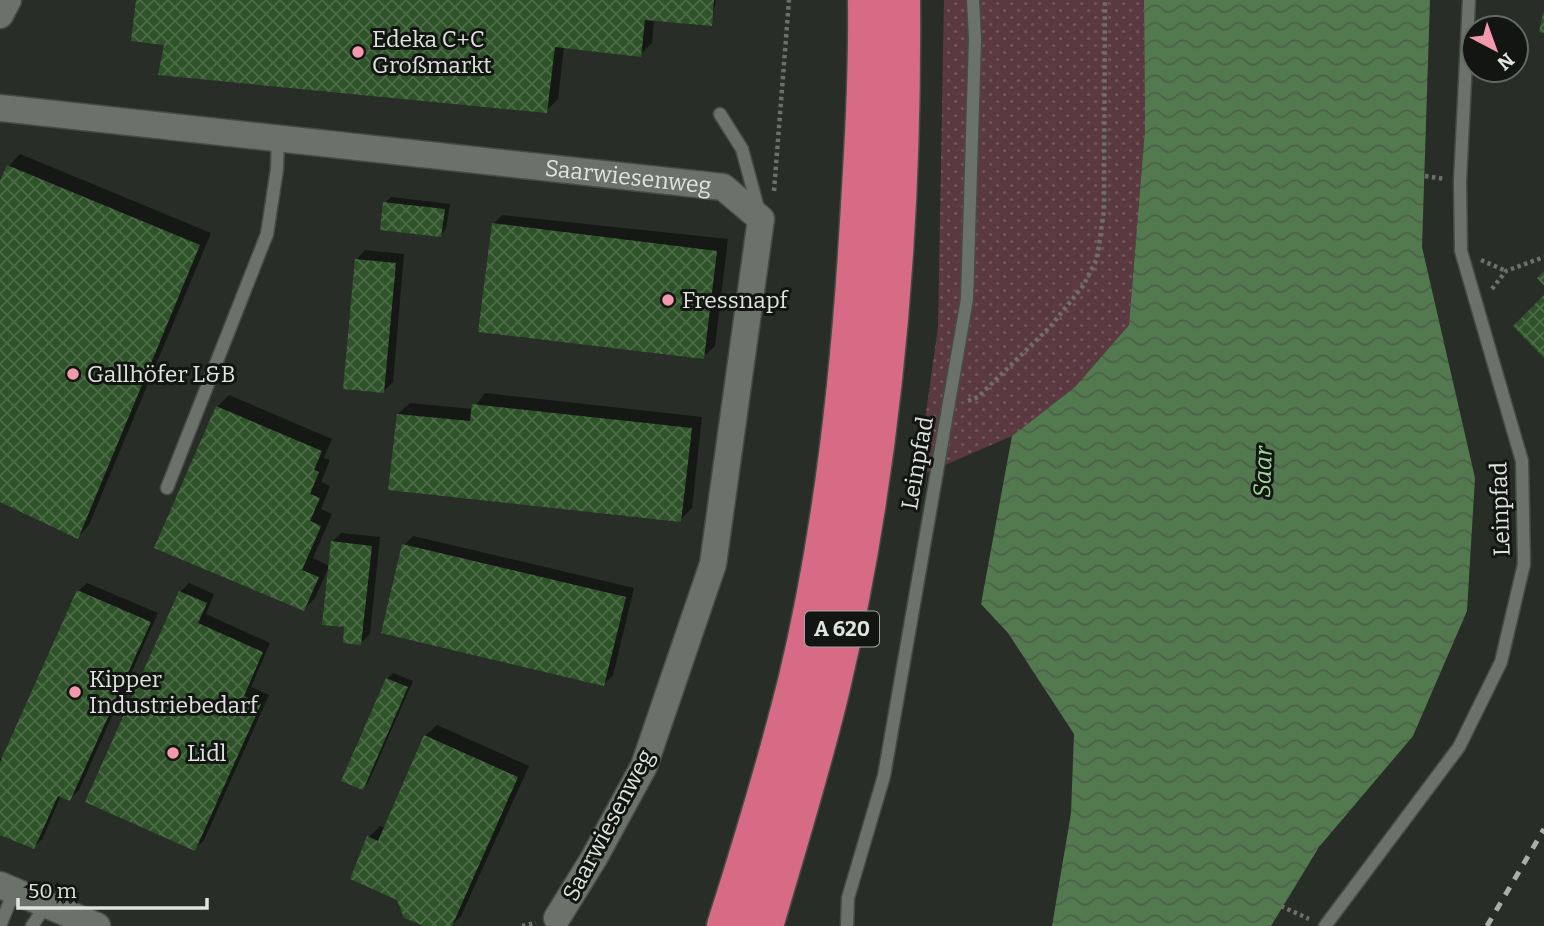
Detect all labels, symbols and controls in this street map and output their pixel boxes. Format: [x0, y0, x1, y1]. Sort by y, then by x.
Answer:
north arrow [1460, 14, 1530, 84]
place label: Edeka C+C Großmarkt [372, 25, 492, 79]
marker: Edeka C+C Großmarkt [350, 44, 366, 60]
text: N [1492, 48, 1519, 75]
street label: Saarwiesenweg [543, 154, 713, 200]
place label: Fressnapf [682, 286, 790, 314]
marker: Fressnapf [660, 292, 676, 308]
place label: Gallhöfer L&B [87, 360, 236, 388]
marker: Gallhöfer L&B [65, 366, 81, 382]
street label: Leinpfad [895, 414, 939, 512]
water label: Saar [1248, 445, 1278, 498]
street label: Leinpfad [1484, 461, 1516, 557]
road number: A 620 [805, 612, 879, 646]
place label: Kipper Industriebedarf [89, 665, 260, 719]
marker: Kipper Industriebedarf [67, 684, 83, 700]
place label: Lidl [187, 739, 227, 767]
street label: Saarwiesenweg [556, 744, 660, 905]
marker: Lidl [165, 745, 181, 761]
scale bar [18, 866, 206, 910]
text: 50 m [28, 878, 77, 904]

